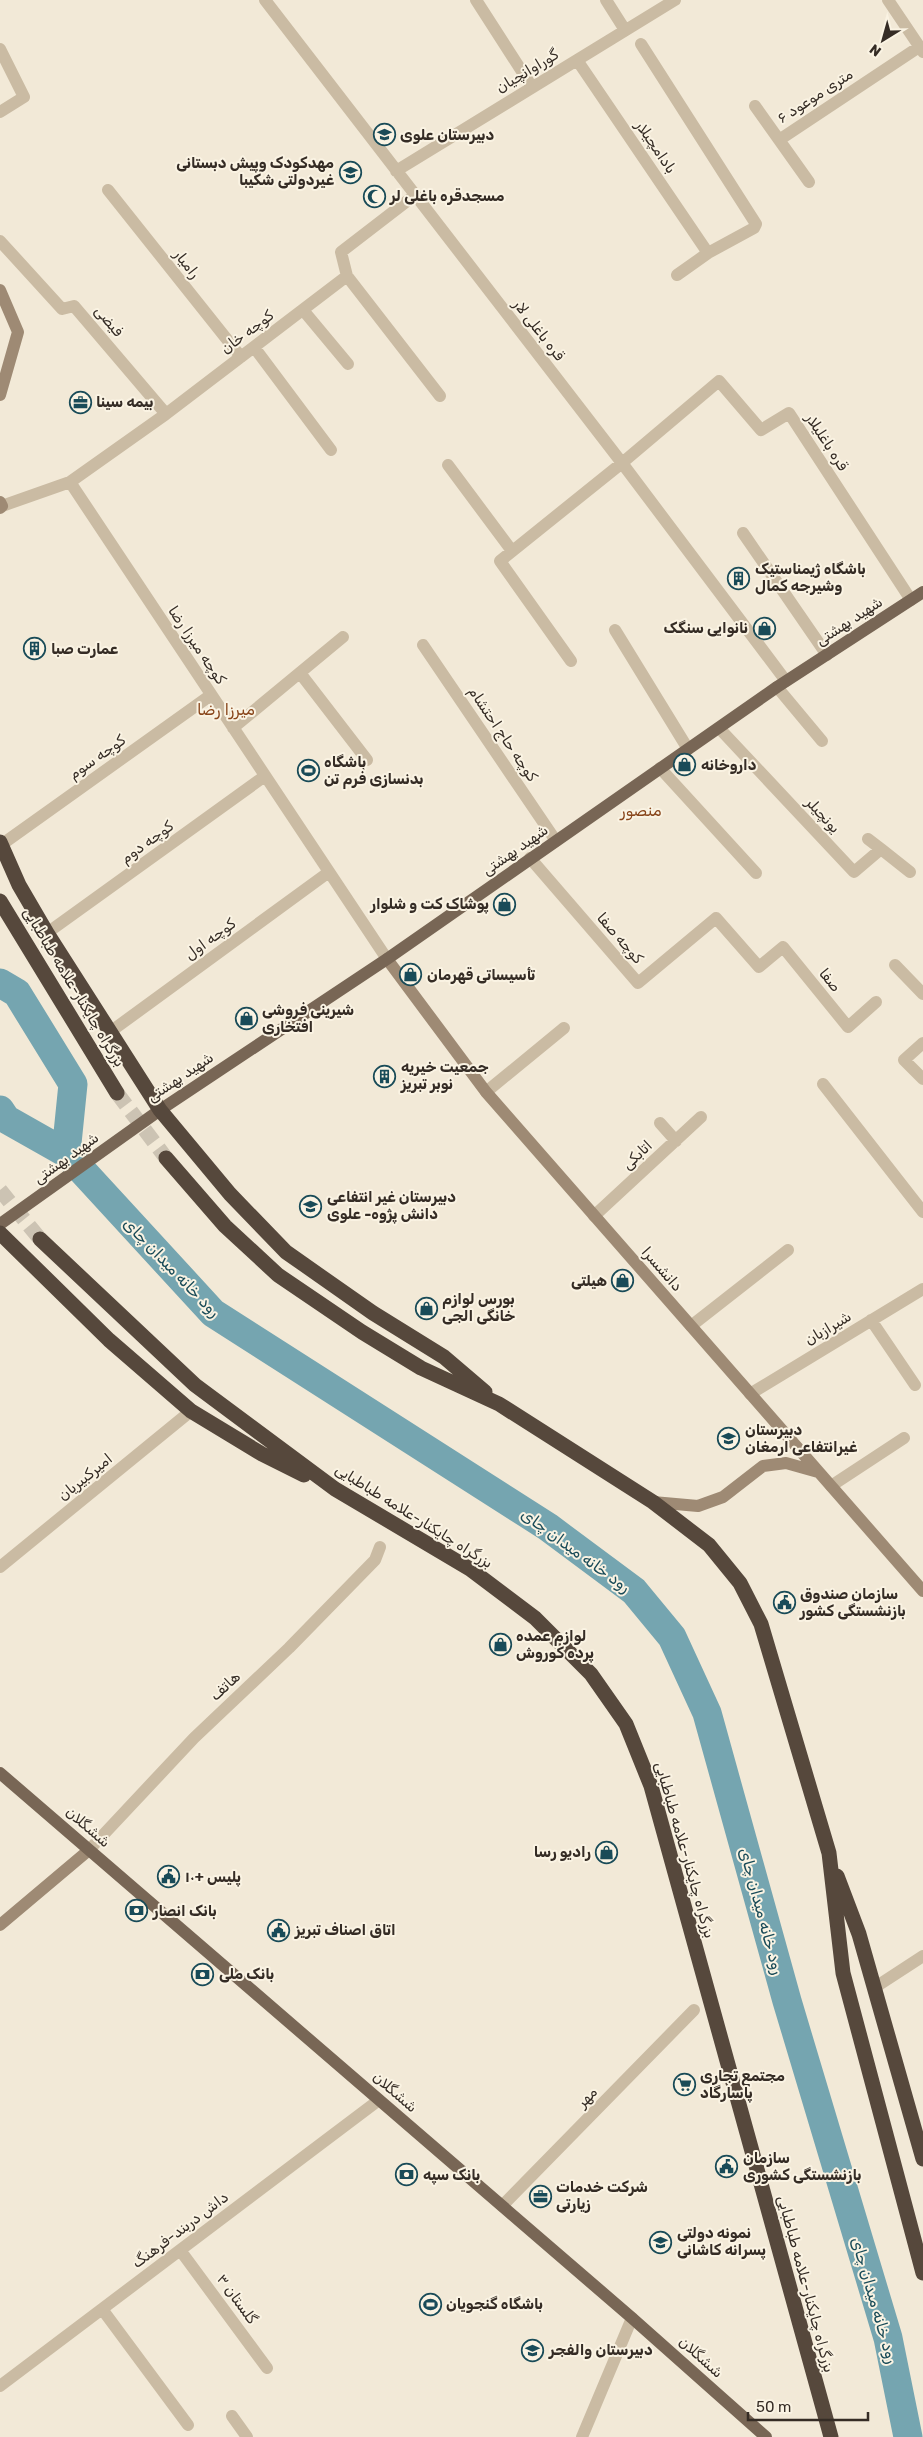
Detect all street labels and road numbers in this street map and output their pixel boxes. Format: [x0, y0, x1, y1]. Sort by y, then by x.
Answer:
street label: گوراوانچیان [492, 45, 562, 98]
street label: ۶ متری موعود [774, 65, 856, 127]
street label: بادامچیلار [631, 116, 680, 177]
street label: رامیار [170, 245, 204, 282]
street label: قره باغلی لار [509, 295, 569, 364]
street label: فیضی [91, 302, 127, 340]
street label: کوچه خان [217, 306, 277, 358]
street label: قره باغلیلار [801, 409, 852, 474]
street label: شهید بهشتى [812, 593, 886, 649]
street label: کوچه میرزا رضا [164, 602, 230, 688]
street label: کوچه حاج احتشام [463, 683, 541, 786]
street label: کوچه سوم [65, 731, 130, 784]
street label: یونچیلر [801, 793, 844, 837]
street label: کوچه دوم [117, 817, 178, 868]
street label: شهید بهشتى [479, 821, 551, 879]
street label: بزرگراه چایکنار-علامه طباطبایی [19, 904, 129, 1070]
street label: کوچه صفا [593, 909, 647, 967]
street label: کوچه اول [181, 914, 240, 964]
street label: صفا [815, 965, 845, 995]
street label: شهید بهشتى [143, 1048, 217, 1106]
street label: شهید بهشتی [30, 1128, 102, 1188]
street label: اتابکی [618, 1137, 656, 1173]
street label: دانشسرا [638, 1243, 686, 1295]
street label: شیرازبان [801, 1307, 855, 1349]
street label: امیرکبیریان [54, 1450, 116, 1504]
street label: بزرگراه چایکنار-علامه طباطبایی [332, 1460, 496, 1572]
street label: هاتف [206, 1668, 244, 1704]
street label: بزرگراه چایکنار-علامه طباطبایی [651, 1760, 719, 1940]
street label: ششگلان [62, 1803, 114, 1851]
street label: ششگلان [369, 2068, 421, 2116]
street label: مهر [572, 2083, 601, 2112]
street label: داش دربند-فرهنگ [128, 2188, 232, 2272]
street label: بزرگراه چایکنار-علامه طباطبایی [774, 2193, 838, 2375]
street label: گلستان ۳ [213, 2271, 261, 2328]
street label: ششگلان [675, 2332, 727, 2382]

